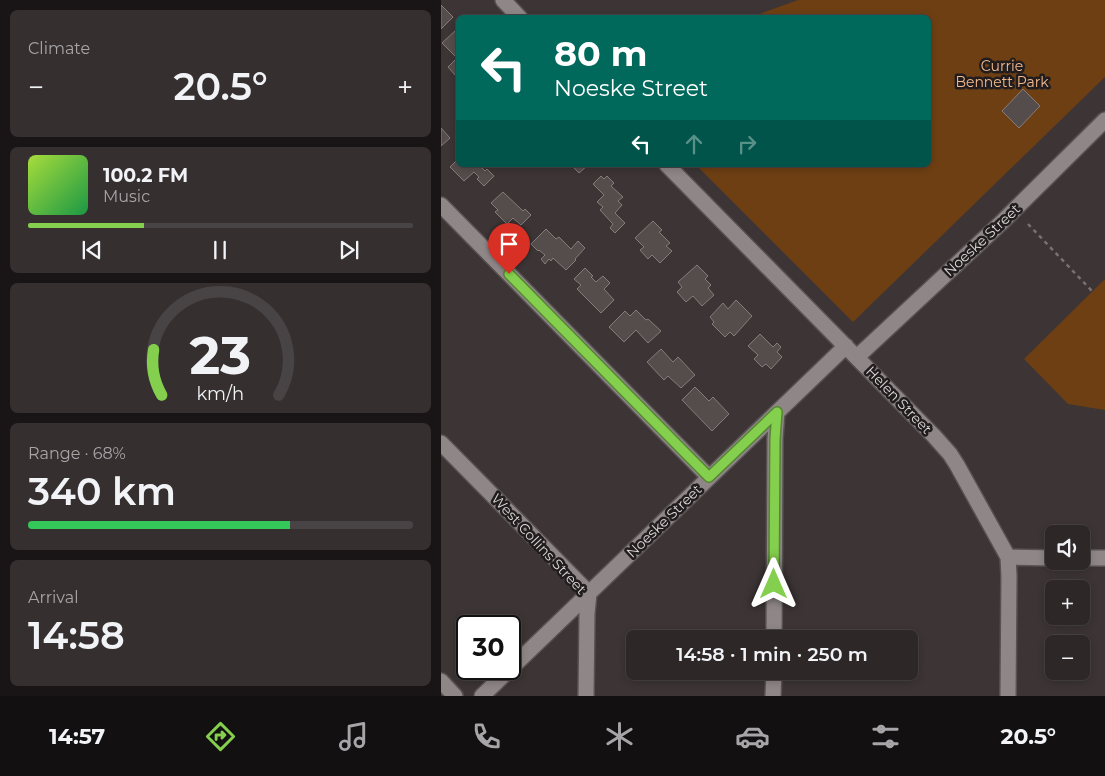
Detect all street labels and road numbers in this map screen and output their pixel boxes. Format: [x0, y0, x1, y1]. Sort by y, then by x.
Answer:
street label: Noeske Street [940, 200, 1024, 280]
street label: Helen Street [862, 362, 936, 438]
street label: Noeske Street [623, 480, 706, 562]
street label: West Collins Street [488, 490, 591, 598]

